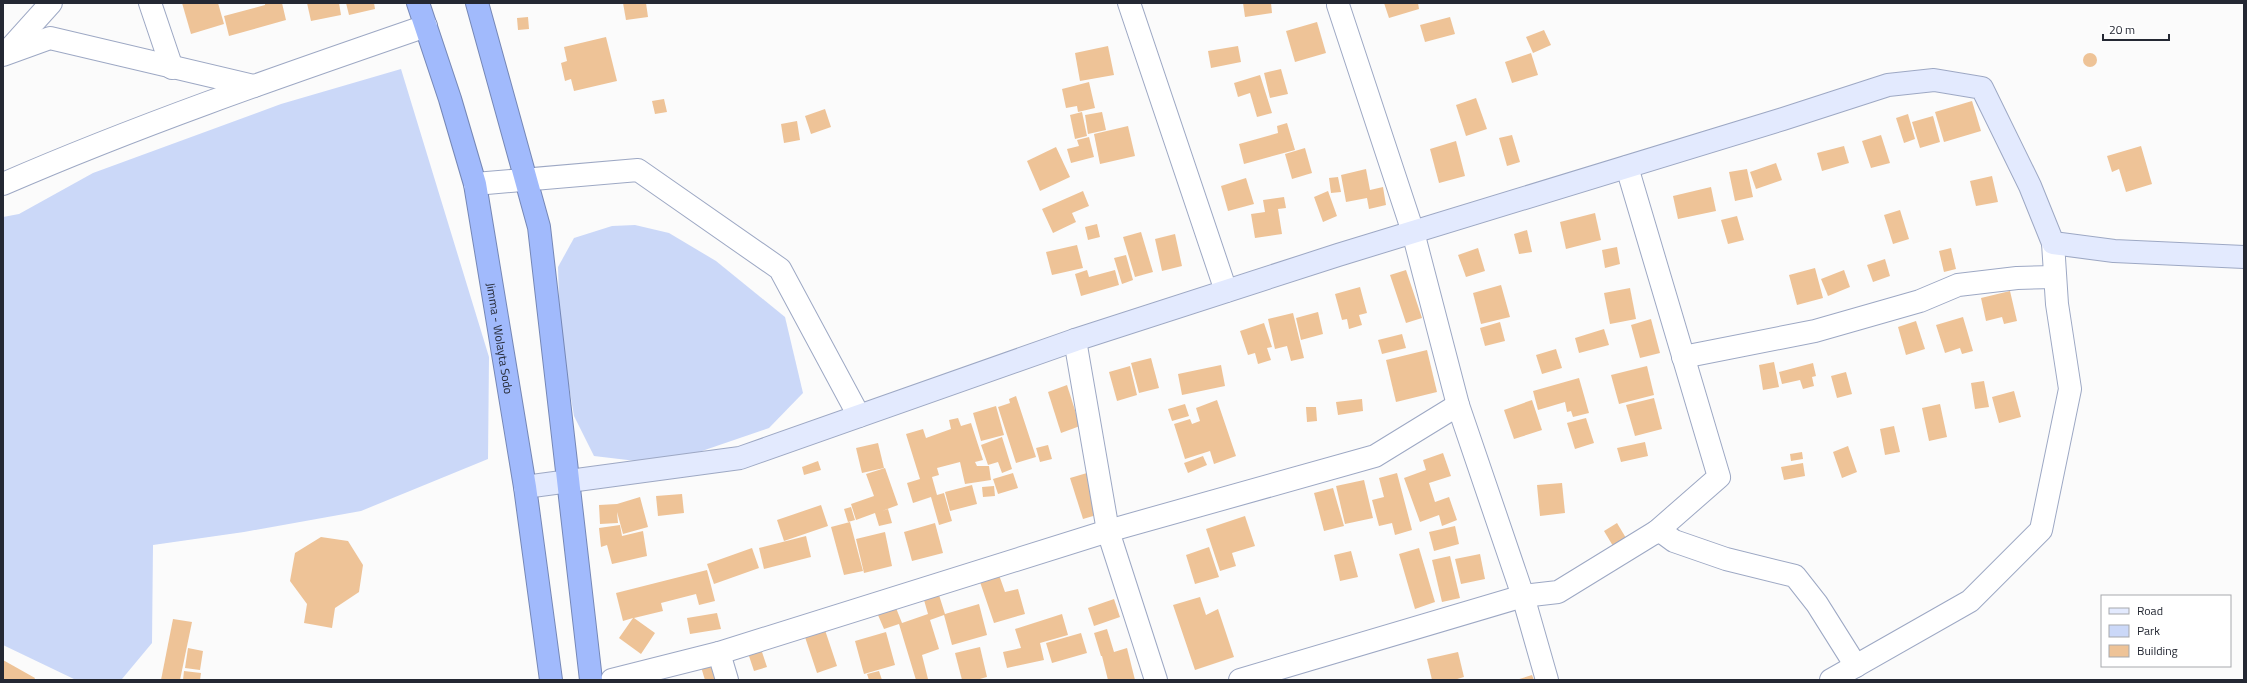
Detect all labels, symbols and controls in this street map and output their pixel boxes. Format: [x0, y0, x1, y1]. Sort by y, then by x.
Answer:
scale bar [2103, 16, 2169, 42]
text: 20 m [2109, 20, 2135, 39]
street label: Jimma - Wolayta Sodo [482, 281, 519, 395]
legend [2101, 595, 2231, 667]
text: Road [2137, 601, 2163, 620]
text: Park [2137, 621, 2160, 640]
text: Building [2137, 641, 2178, 660]

